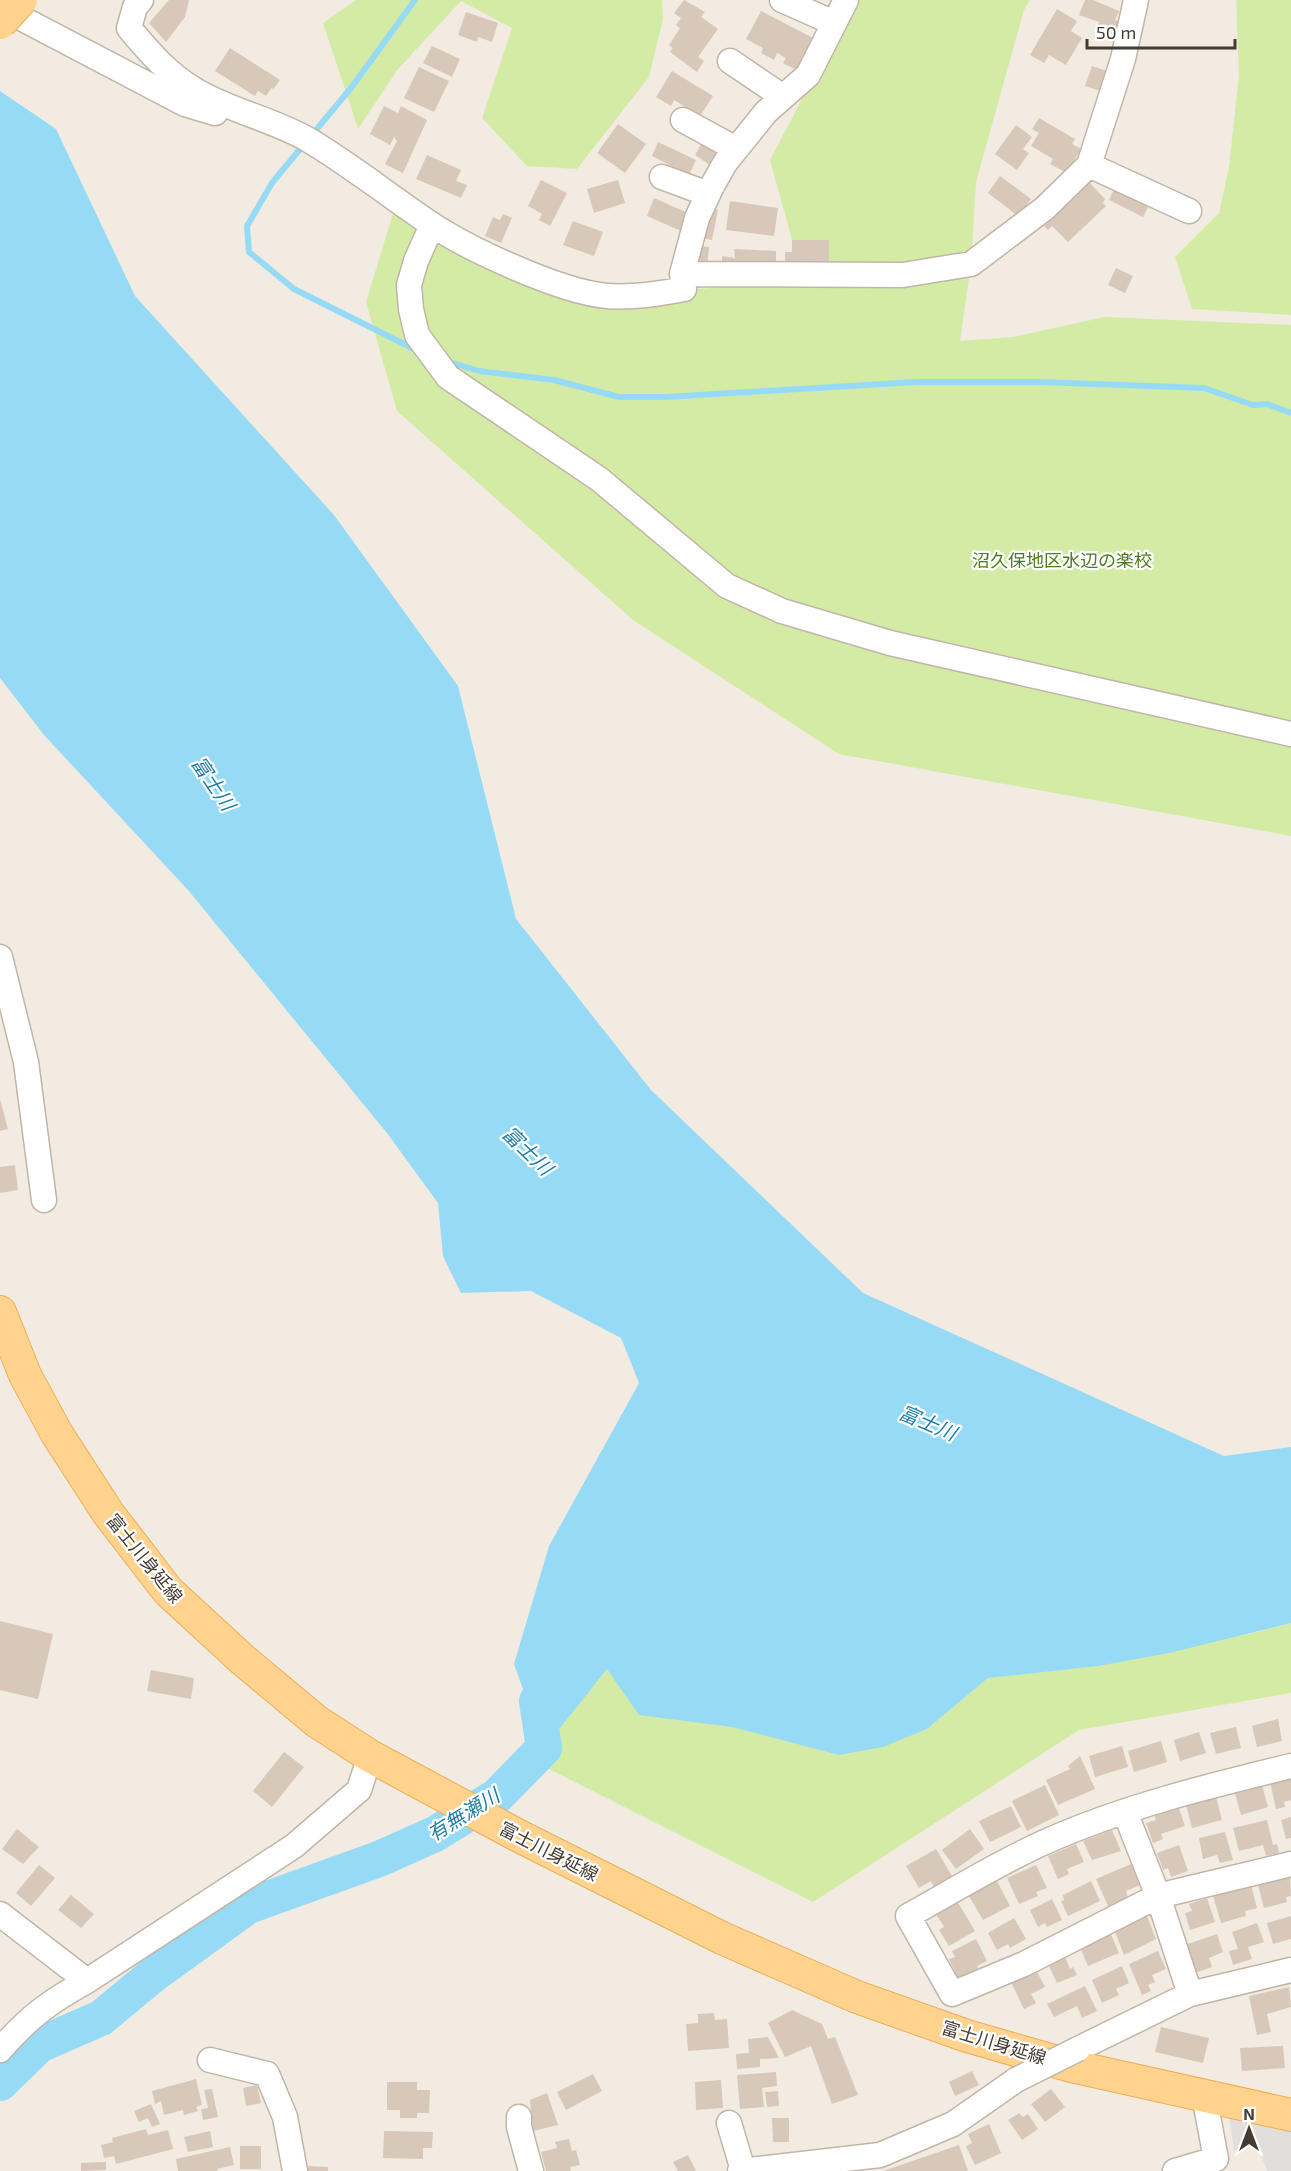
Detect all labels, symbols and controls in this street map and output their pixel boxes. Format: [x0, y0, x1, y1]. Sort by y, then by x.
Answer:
scale bar [1087, 12, 1236, 50]
text: 50 m [1096, 21, 1136, 43]
park label: 沼久保地区水辺の楽校 [972, 549, 1152, 571]
water label: 富士川 [187, 751, 242, 816]
water label: 富士川 [498, 1121, 559, 1181]
water label: 富士川 [896, 1399, 962, 1446]
street label: 富士川身延線 [102, 1509, 188, 1607]
water label: 有無瀬川 [423, 1782, 505, 1845]
street label: 富士川身延線 [496, 1817, 602, 1885]
street label: 富士川身延線 [939, 2016, 1049, 2068]
north arrow [1219, 2099, 1279, 2159]
text: N [1243, 2104, 1255, 2123]

